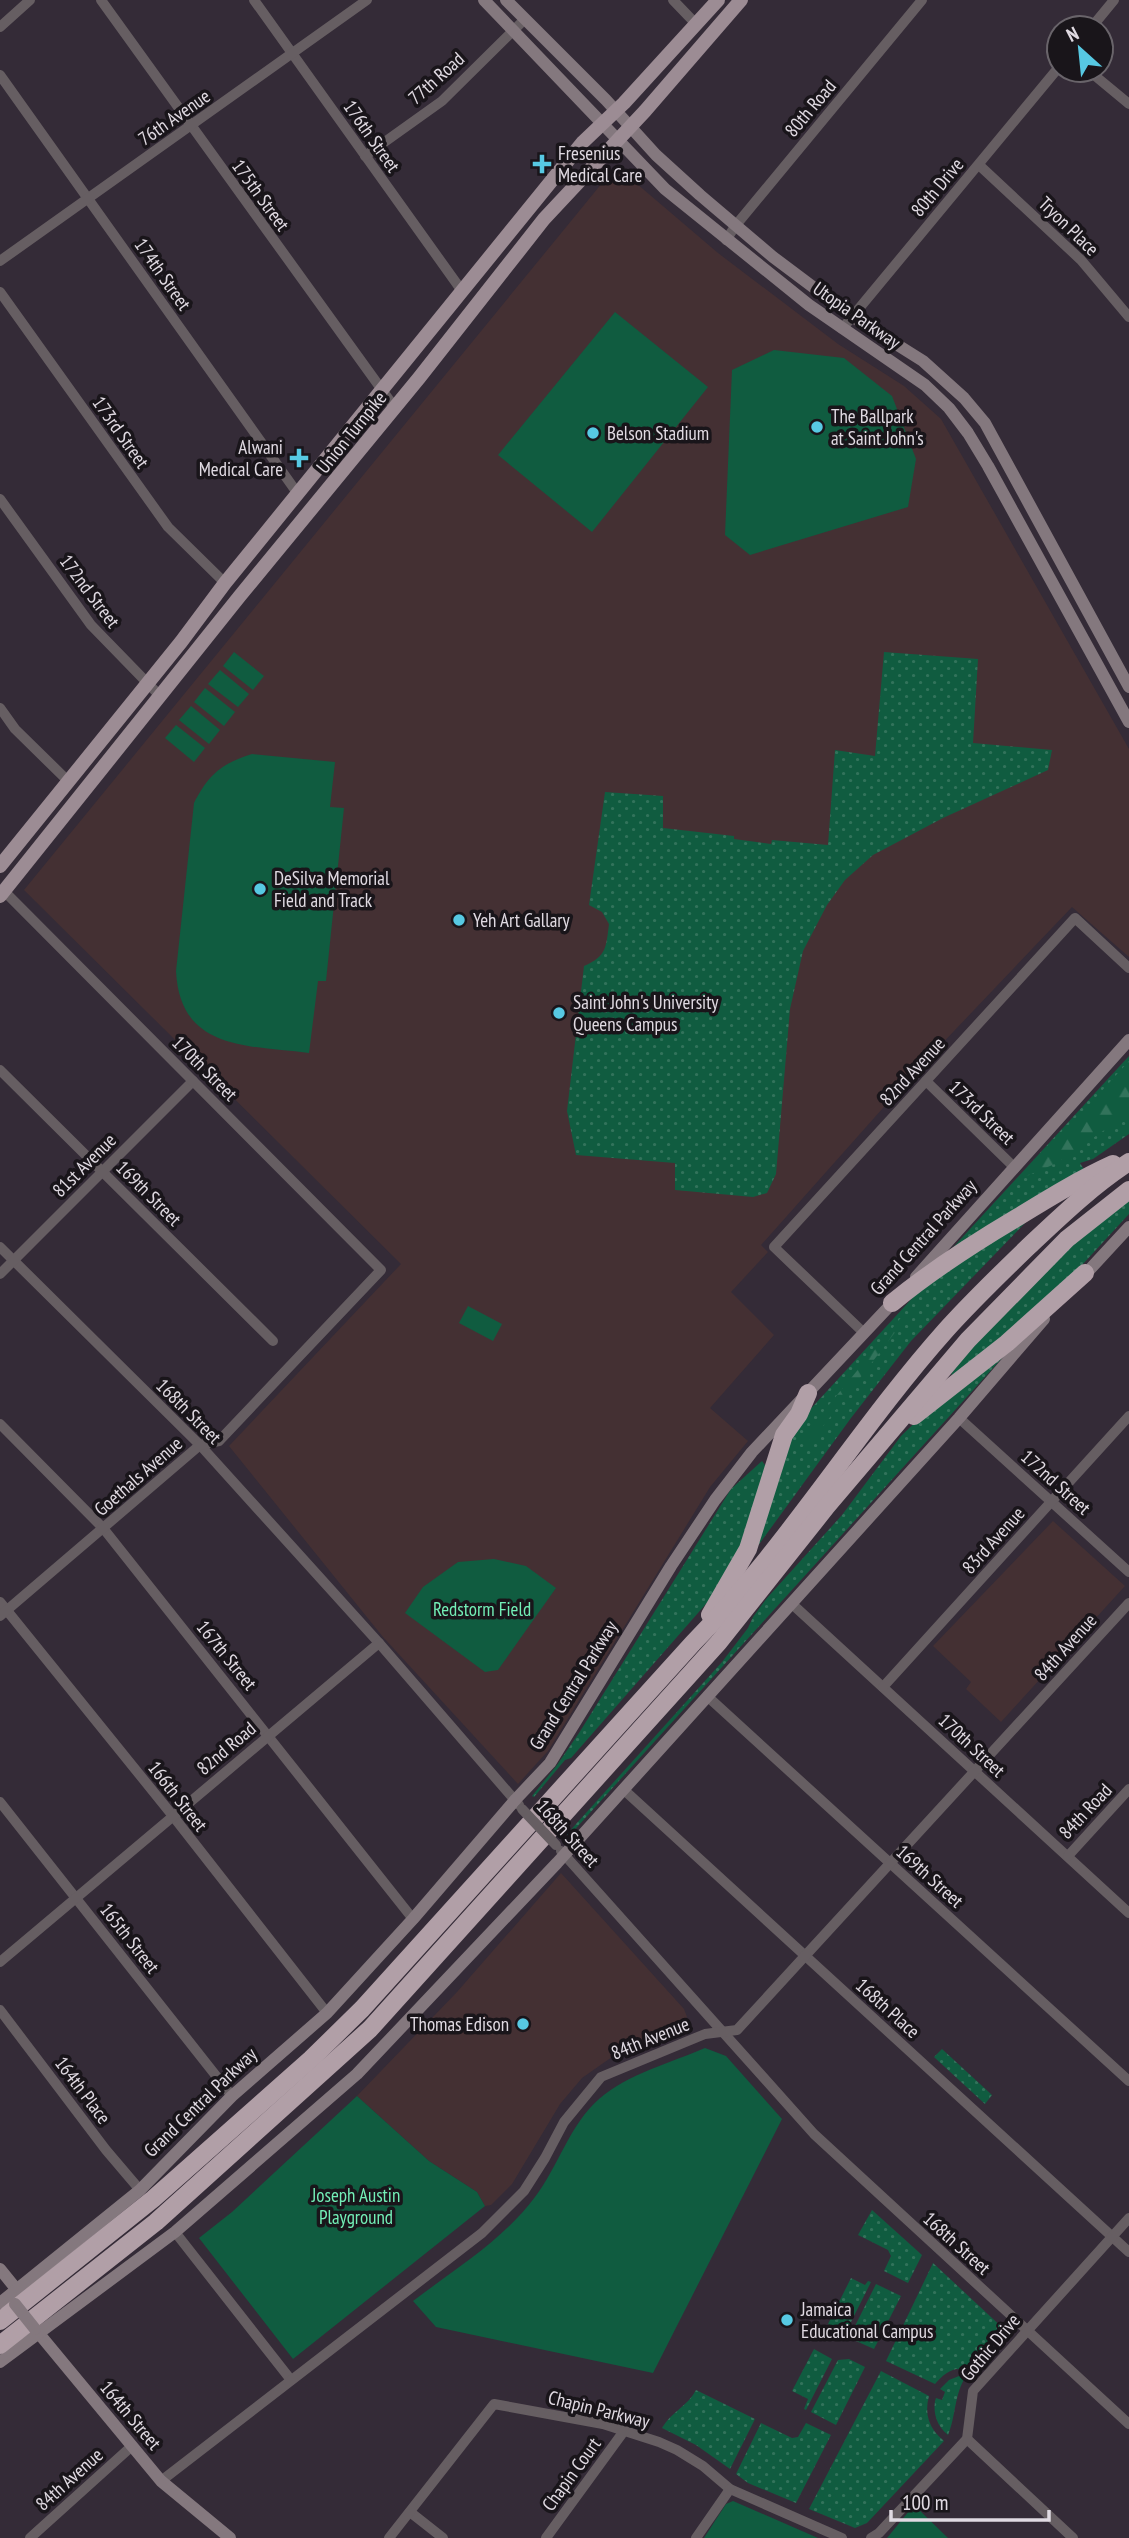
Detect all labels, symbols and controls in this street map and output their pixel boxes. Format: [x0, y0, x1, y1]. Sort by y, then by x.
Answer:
north arrow [1045, 14, 1115, 84]
text: N [1062, 21, 1082, 47]
street label: 77th Road [403, 47, 469, 109]
street label: 80th Road [779, 75, 841, 141]
street label: 76th Avenue [133, 83, 215, 150]
street label: 176th Street [338, 95, 406, 177]
place label: Fresenius Medical Care [558, 141, 642, 187]
street label: 80th Drive [906, 153, 969, 221]
marker: Fresenius Medical Care [532, 154, 552, 174]
street label: 175th Street [227, 155, 295, 236]
street label: Tryon Place [1034, 191, 1104, 261]
street label: 174th Street [129, 233, 197, 315]
street label: Utopia Parkway [809, 276, 906, 354]
street label: Union Turnpike [311, 386, 391, 478]
street label: 173rd Street [88, 391, 155, 473]
place label: The Ballpark at Saint John's [831, 404, 924, 450]
marker: The Ballpark at Saint John's [809, 419, 825, 435]
place label: Belson Stadium [607, 421, 709, 445]
marker: Belson Stadium [585, 425, 601, 441]
place label: Alwani Medical Care [199, 435, 283, 481]
marker: Alwani Medical Care [289, 448, 309, 468]
street label: 172nd Street [55, 550, 126, 633]
place label: DeSilva Memorial Field and Track [274, 866, 390, 912]
marker: DeSilva Memorial Field and Track [252, 881, 268, 897]
place label: Yeh Art Gallary [473, 908, 571, 932]
marker: Yeh Art Gallary [451, 912, 467, 928]
place label: Saint John's University Queens Campus [573, 990, 719, 1036]
marker: Saint John's University Queens Campus [551, 1005, 567, 1021]
street label: 170th Street [167, 1030, 243, 1106]
street label: 82nd Avenue [874, 1032, 950, 1110]
street label: 173rd Street [944, 1075, 1021, 1150]
street label: 81st Avenue [47, 1128, 121, 1202]
street label: 169th Street [111, 1155, 187, 1231]
street label: Grand Central Parkway [865, 1173, 982, 1300]
street label: 168th Street [151, 1373, 227, 1449]
street label: Goethals Avenue [89, 1431, 187, 1521]
street label: 172nd Street [1016, 1444, 1096, 1520]
street label: 83rd Avenue [957, 1501, 1029, 1579]
park label: Redstorm Field [433, 1597, 531, 1621]
street label: 84th Avenue [1029, 1608, 1102, 1686]
street label: 167th Street [192, 1615, 263, 1695]
street label: Grand Central Parkway [524, 1615, 623, 1754]
street label: 170th Street [934, 1708, 1011, 1782]
street label: 82nd Road [191, 1716, 261, 1780]
street label: 166th Street [143, 1756, 213, 1837]
street label: 84th Road [1053, 1778, 1117, 1844]
street label: 168th Street [531, 1794, 605, 1872]
street label: 169th Street [891, 1839, 969, 1913]
street label: 165th Street [95, 1898, 165, 1979]
street label: 168th Place [851, 1973, 925, 2043]
street label: 84th Avenue [607, 2011, 693, 2065]
place label: Thomas Edison [410, 2012, 509, 2036]
marker: Thomas Edison [515, 2016, 531, 2032]
street label: Grand Central Parkway [139, 2041, 262, 2162]
street label: 164th Place [50, 2052, 116, 2129]
park label: Joseph Austin Playground [311, 2183, 400, 2229]
street label: 168th Street [918, 2206, 996, 2280]
place label: Jamaica Educational Campus [800, 2297, 933, 2343]
street label: Gothic Drive [955, 2308, 1025, 2385]
marker: Jamaica Educational Campus [779, 2312, 795, 2328]
street label: 164th Street [95, 2376, 167, 2455]
street label: Chapin Parkway [546, 2385, 653, 2433]
street label: Chapin Court [536, 2432, 606, 2515]
street label: 84th Avenue [30, 2442, 108, 2515]
scale bar [891, 2478, 1048, 2522]
text: 100 m [902, 2489, 948, 2516]

